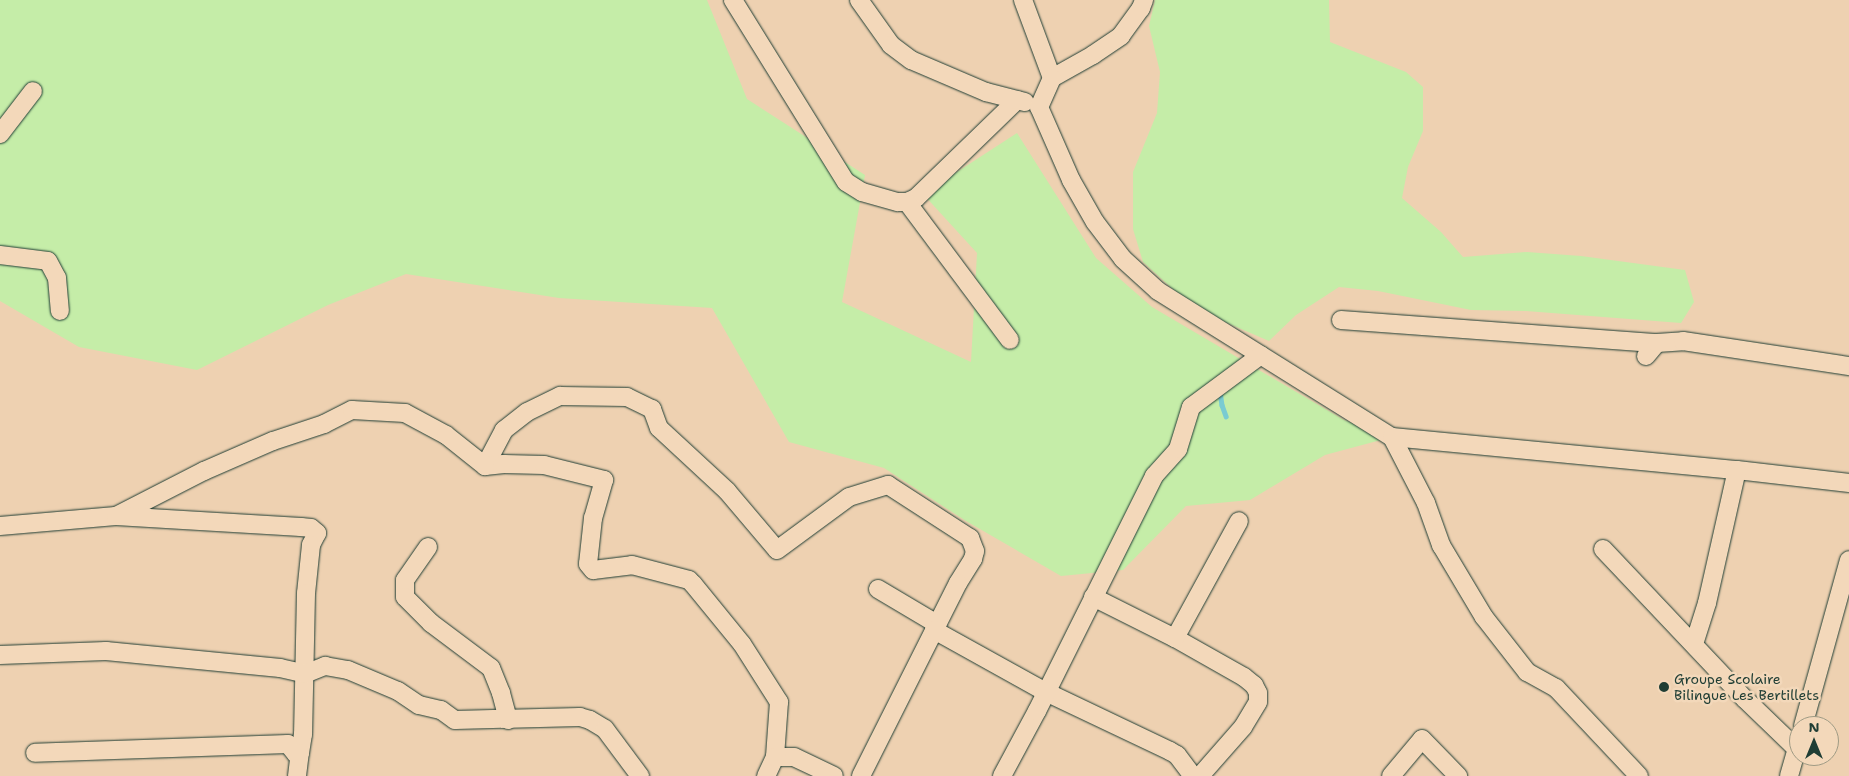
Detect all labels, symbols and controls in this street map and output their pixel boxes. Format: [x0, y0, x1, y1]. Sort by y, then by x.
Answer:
place label: Groupe Scolaire Bilingue Les Bertillets [1674, 671, 1819, 704]
marker: Groupe Scolaire Bilingue Les Bertillets [1658, 681, 1670, 693]
north arrow [1789, 716, 1839, 766]
text: N [1808, 718, 1820, 736]

